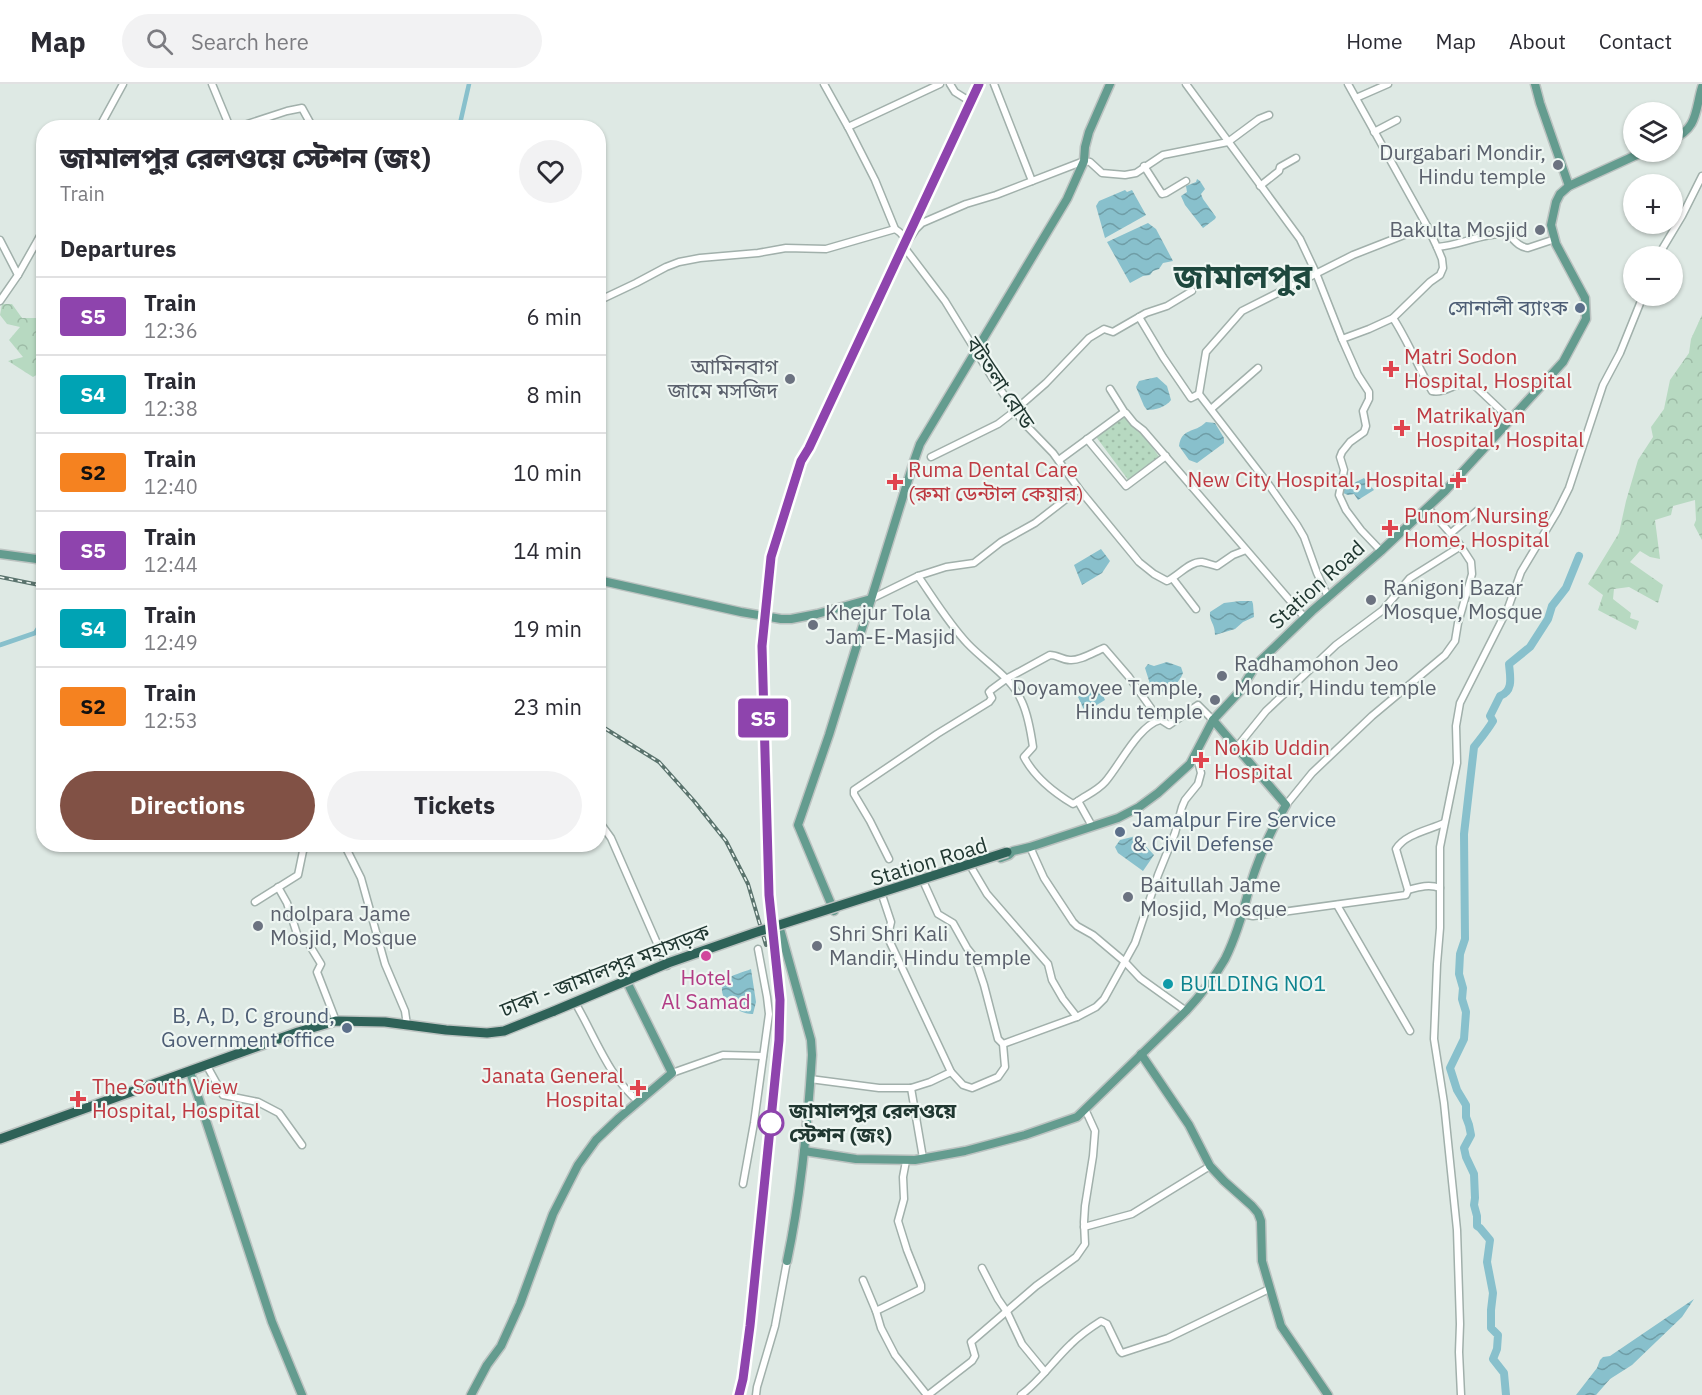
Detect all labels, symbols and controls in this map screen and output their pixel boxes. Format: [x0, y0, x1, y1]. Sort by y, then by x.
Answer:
search box [122, 14, 542, 68]
text: Map [30, 23, 86, 60]
icon: search [143, 25, 176, 58]
text: Search here [191, 27, 309, 56]
text: Home [1346, 27, 1403, 55]
text: Map [1436, 27, 1476, 55]
text: About [1509, 27, 1566, 55]
text: Contact [1599, 27, 1672, 55]
map controls [1623, 102, 1683, 306]
button: layers [1623, 102, 1683, 162]
place label: Durgabari Mondir, Hindu temple [1379, 138, 1546, 190]
text: জামালপুর রেলওয়ে স্টেশন (জং) [60, 139, 431, 176]
button: heart [519, 140, 582, 203]
marker: Durgabari Mondir, Hindu temple [1551, 158, 1565, 172]
button: + [1623, 174, 1683, 234]
text: Train [60, 180, 105, 207]
place label: Bakulta Mosjid [1389, 215, 1528, 243]
marker: Bakulta Mosjid [1533, 223, 1547, 237]
text: Departures [60, 234, 176, 263]
button: − [1623, 246, 1683, 306]
district label: জামালপুর [1173, 254, 1313, 297]
text: Train [144, 288, 196, 317]
place label: সোনালী ব্যাংক [1448, 293, 1569, 321]
marker: সোনালী ব্যাংক [1573, 301, 1587, 315]
text: S5 [80, 302, 106, 330]
text: 6 min [526, 302, 582, 331]
text: 12:36 [144, 317, 198, 344]
street label: বটতলা রোড [959, 330, 1042, 435]
place label: Matri Sodon Hospital, Hospital [1404, 342, 1572, 394]
place label: আমিনবাগ জামে মসজিদ [667, 352, 778, 404]
marker: Matri Sodon Hospital, Hospital [1382, 360, 1400, 378]
text: Train [144, 366, 196, 395]
marker: আমিনবাগ জামে মসজিদ [783, 372, 797, 386]
text: S4 [80, 380, 106, 408]
text: 8 min [526, 380, 582, 409]
text: 12:38 [144, 395, 198, 422]
place label: Matrikalyan Hospital, Hospital [1416, 401, 1584, 453]
marker: Matrikalyan Hospital, Hospital [1393, 419, 1411, 437]
text: Train [144, 444, 196, 473]
place label: Ruma Dental Care (রুমা ডেন্টাল কেয়ার) [908, 455, 1084, 507]
text: S2 [80, 458, 106, 486]
text: 10 min [513, 458, 582, 487]
place label: New City Hospital, Hospital [1188, 465, 1444, 493]
marker: New City Hospital, Hospital [1449, 471, 1467, 489]
text: 12:40 [144, 473, 198, 500]
marker: Ruma Dental Care (রুমা ডেন্টাল কেয়ার) [886, 473, 904, 491]
place label: Punom Nursing Home, Hospital [1404, 501, 1550, 553]
marker: Punom Nursing Home, Hospital [1381, 519, 1399, 537]
text: Train [144, 522, 196, 551]
street label: Station Road [1262, 534, 1370, 635]
text: S5 [80, 536, 106, 564]
text: 14 min [513, 536, 582, 565]
text: 12:44 [144, 551, 198, 578]
place label: Ranigonj Bazar Mosque, Mosque [1383, 573, 1543, 625]
marker: Ranigonj Bazar Mosque, Mosque [1364, 593, 1378, 607]
place label: Khejur Tola Jam-E-Masjid [825, 598, 955, 650]
text: Train [144, 600, 196, 629]
text: S4 [80, 614, 106, 642]
text: 19 min [513, 614, 582, 643]
marker: Khejur Tola Jam-E-Masjid [806, 618, 820, 632]
text: 12:49 [144, 629, 198, 656]
place label: Radhamohon Jeo Mondir, Hindu temple [1234, 649, 1437, 701]
marker: Radhamohon Jeo Mondir, Hindu temple [1215, 669, 1229, 683]
place label: Doyamoyee Temple, Hindu temple [1012, 673, 1203, 725]
text: Train [144, 678, 196, 707]
text: S2 [80, 692, 106, 720]
text: 23 min [513, 692, 582, 721]
marker: Doyamoyee Temple, Hindu temple [1208, 693, 1222, 707]
line badge: S5 [736, 698, 790, 738]
text: S5 [750, 704, 776, 732]
text: 12:53 [144, 707, 198, 734]
place label: Nokib Uddin Hospital [1214, 733, 1330, 785]
marker: Nokib Uddin Hospital [1192, 751, 1210, 769]
button: Directions [60, 771, 315, 840]
button: Tickets [327, 771, 582, 840]
place label: Jamalpur Fire Service & Civil Defense [1132, 805, 1336, 857]
marker: Jamalpur Fire Service & Civil Defense [1113, 825, 1127, 839]
street label: Station Road [867, 830, 990, 892]
place label: Baitullah Jame Mosjid, Mosque [1140, 870, 1287, 922]
marker: Baitullah Jame Mosjid, Mosque [1121, 890, 1135, 904]
place label: ndolpara Jame Mosjid, Mosque [270, 899, 417, 951]
street label: ঢাকা - জামালপুর মহাসড়ক [495, 917, 715, 1023]
marker: ndolpara Jame Mosjid, Mosque [251, 919, 265, 933]
place label: Shri Shri Kali Mandir, Hindu temple [829, 919, 1031, 971]
marker: Shri Shri Kali Mandir, Hindu temple [810, 939, 824, 953]
marker: Hotel Al Samad [699, 949, 713, 963]
place label: Hotel Al Samad [661, 963, 751, 1015]
place label: BUILDING NO1 [1180, 969, 1326, 997]
marker: BUILDING NO1 [1161, 977, 1175, 991]
place label: B, A, D, C ground, Government office [161, 1001, 335, 1053]
marker: B, A, D, C ground, Government office [340, 1021, 354, 1035]
place label: Janata General Hospital [481, 1061, 624, 1113]
place label: The South View Hospital, Hospital [92, 1072, 260, 1124]
marker: Janata General Hospital [629, 1079, 647, 1097]
marker: The South View Hospital, Hospital [69, 1090, 87, 1108]
place label: জামালপুর রেলওয়ে স্টেশন (জং) [788, 1096, 957, 1148]
marker: জামালপুর রেলওয়ে স্টেশন (জং) [758, 1110, 784, 1136]

